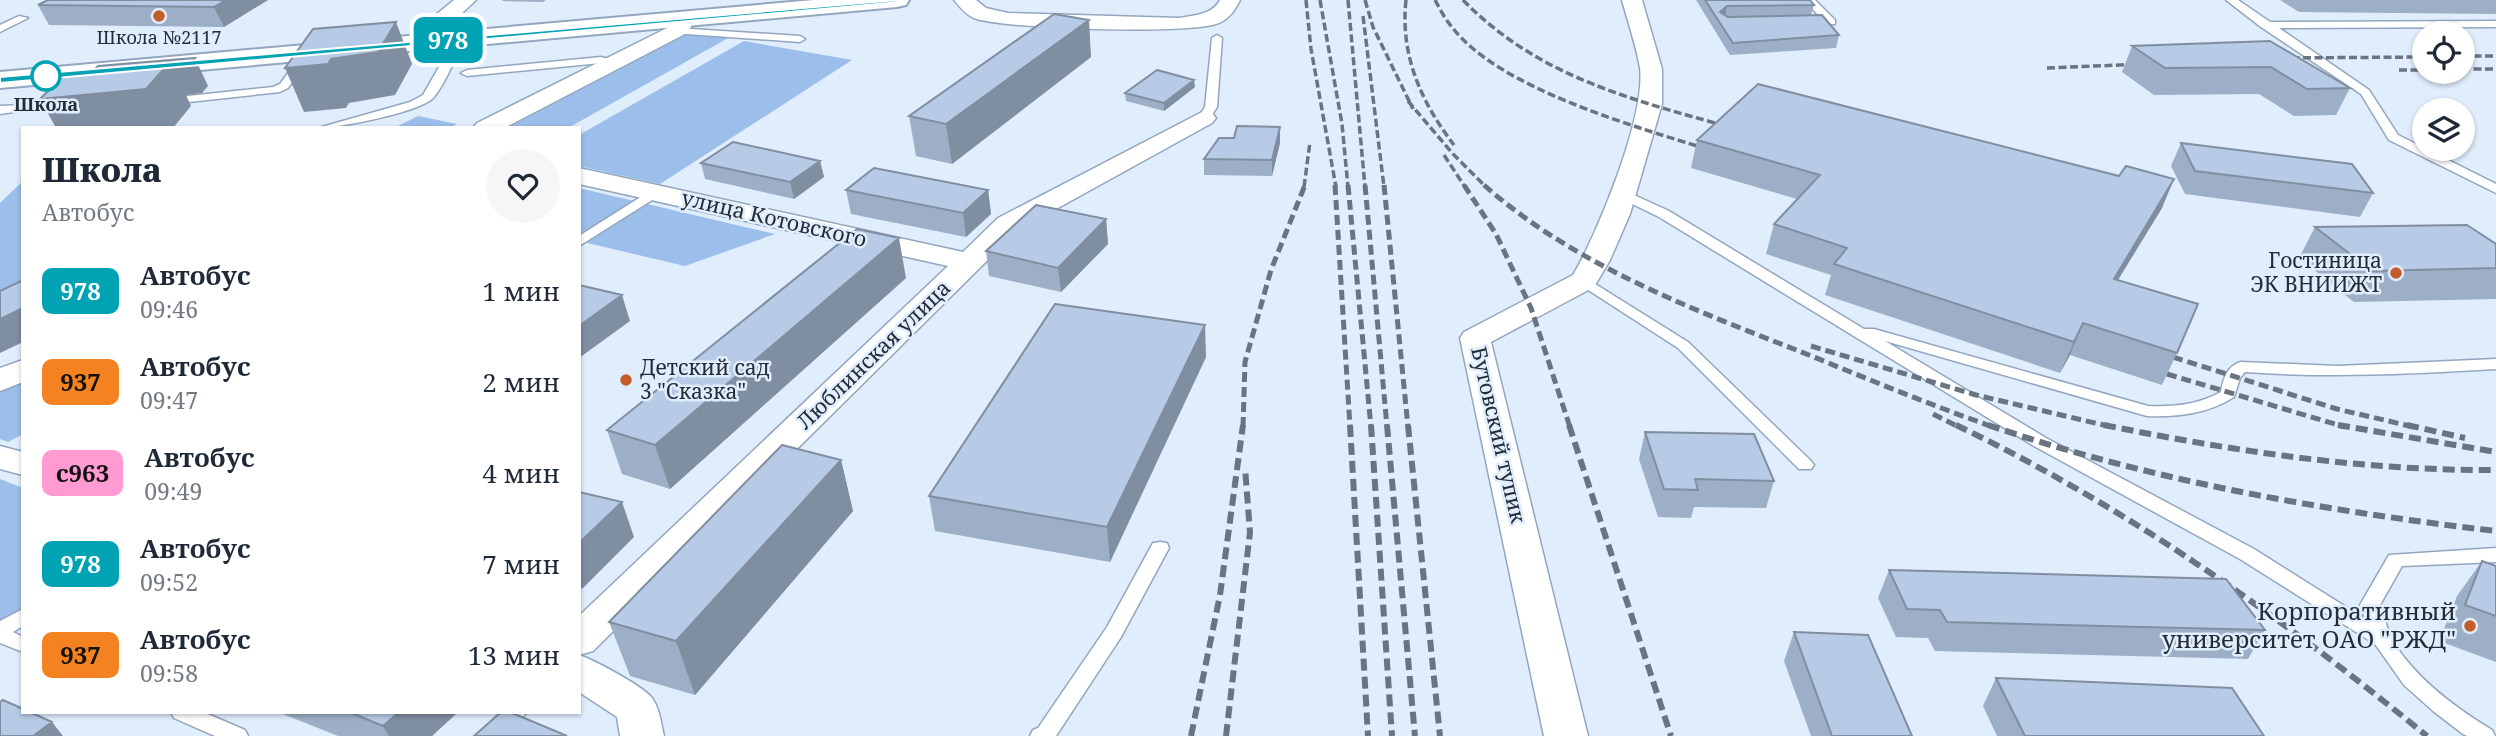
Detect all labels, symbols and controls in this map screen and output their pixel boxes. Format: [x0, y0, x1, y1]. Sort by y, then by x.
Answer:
marker: Школа №2117 [151, 8, 167, 24]
line badge: 978 [408, 17, 488, 63]
map controls [2412, 21, 2475, 161]
button: locate [2412, 21, 2475, 84]
text: 978 [428, 23, 468, 56]
place label: Школа №2117 [96, 25, 222, 49]
marker: Школа [31, 61, 61, 91]
place label: Школа [14, 92, 79, 116]
button: layers [2412, 98, 2475, 161]
text: Школа [42, 147, 162, 192]
button: heart [486, 149, 560, 223]
street label: улица Котовского [679, 183, 870, 253]
text: Автобус [42, 196, 134, 228]
place label: Гостиница ЭК ВНИИЖТ [2251, 246, 2382, 298]
text: Автобус [140, 257, 250, 293]
marker: Гостиница ЭК ВНИИЖТ [2388, 265, 2404, 281]
text: 1 мин [482, 273, 560, 309]
text: 978 [60, 274, 101, 307]
street label: Люблинская улица [791, 274, 956, 435]
text: 09:46 [140, 293, 198, 325]
street label: Бутовский тупик [1465, 344, 1533, 526]
text: Автобус [140, 348, 250, 384]
place label: Детский сад 3 "Сказка" [640, 353, 770, 405]
text: 2 мин [482, 364, 560, 400]
text: 937 [60, 365, 101, 398]
marker: Детский сад 3 "Сказка" [618, 372, 634, 388]
text: 09:47 [140, 384, 198, 416]
text: Автобус [144, 439, 255, 475]
text: 4 мин [482, 455, 560, 491]
text: с963 [56, 456, 109, 489]
text: 09:49 [144, 475, 202, 507]
text: Автобус [140, 530, 250, 566]
text: 7 мин [482, 546, 560, 582]
text: 978 [60, 547, 101, 580]
text: 09:52 [140, 566, 198, 598]
place label: Корпоративный университет ОАО "РЖД" [2162, 594, 2456, 655]
marker: Корпоративный университет ОАО "РЖД" [2462, 618, 2478, 634]
text: Автобус [140, 621, 250, 657]
text: 13 мин [468, 637, 560, 673]
text: 937 [60, 638, 101, 671]
text: 09:58 [140, 657, 198, 689]

